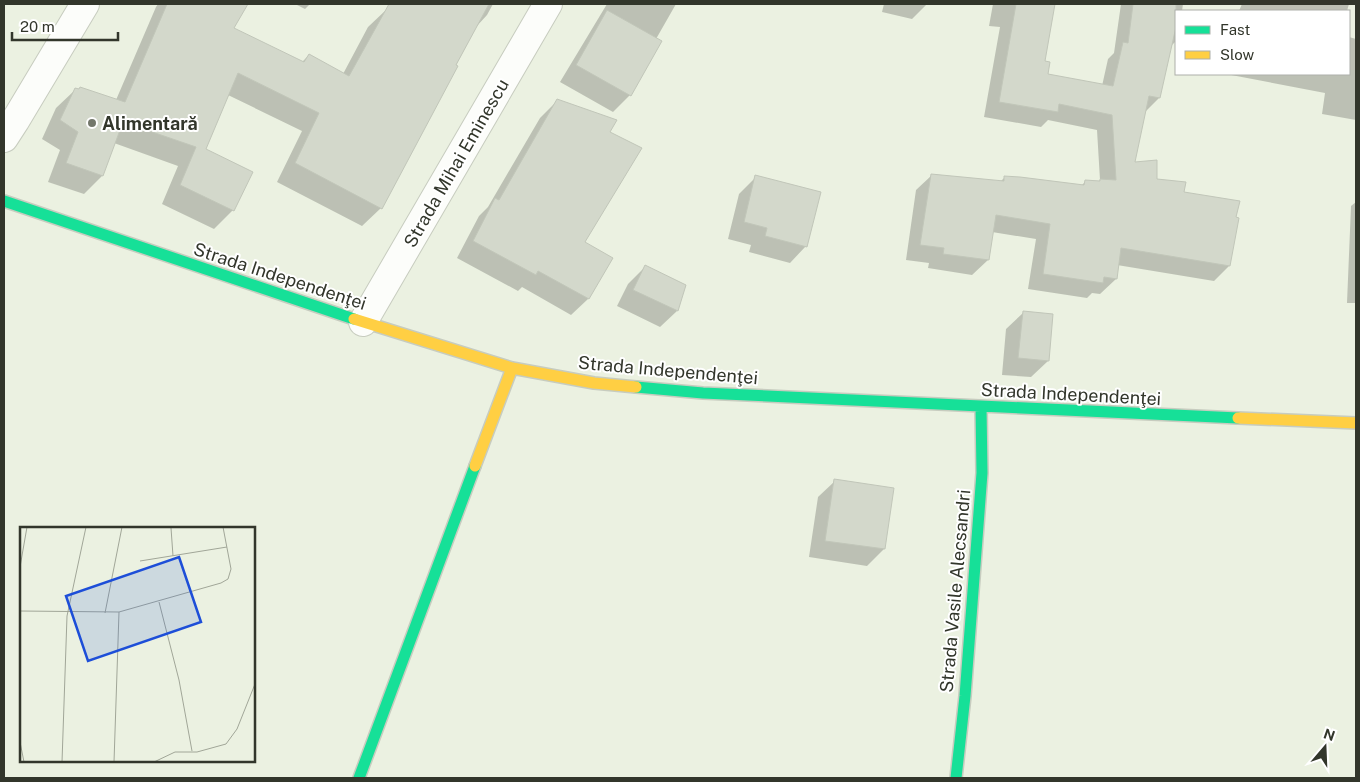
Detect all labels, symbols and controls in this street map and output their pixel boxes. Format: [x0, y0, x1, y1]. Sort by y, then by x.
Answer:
scale bar [12, 10, 119, 42]
legend [1175, 10, 1350, 75]
text: 20 m [20, 18, 55, 35]
text: Fast [1220, 21, 1250, 38]
text: Slow [1220, 46, 1255, 63]
street label: Strada Mihai Eminescu [399, 75, 513, 251]
place label: Alimentară [102, 113, 198, 134]
marker: Alimentară [86, 117, 98, 129]
street label: Strada Independenţei [191, 238, 369, 314]
street label: Strada Independenţei [577, 352, 759, 388]
street label: Strada Independenţei [980, 379, 1162, 409]
street label: Strada Vasile Alecsandri [936, 489, 974, 693]
inset map [20, 527, 255, 762]
north arrow [1300, 722, 1350, 772]
text: N [1321, 725, 1337, 744]

